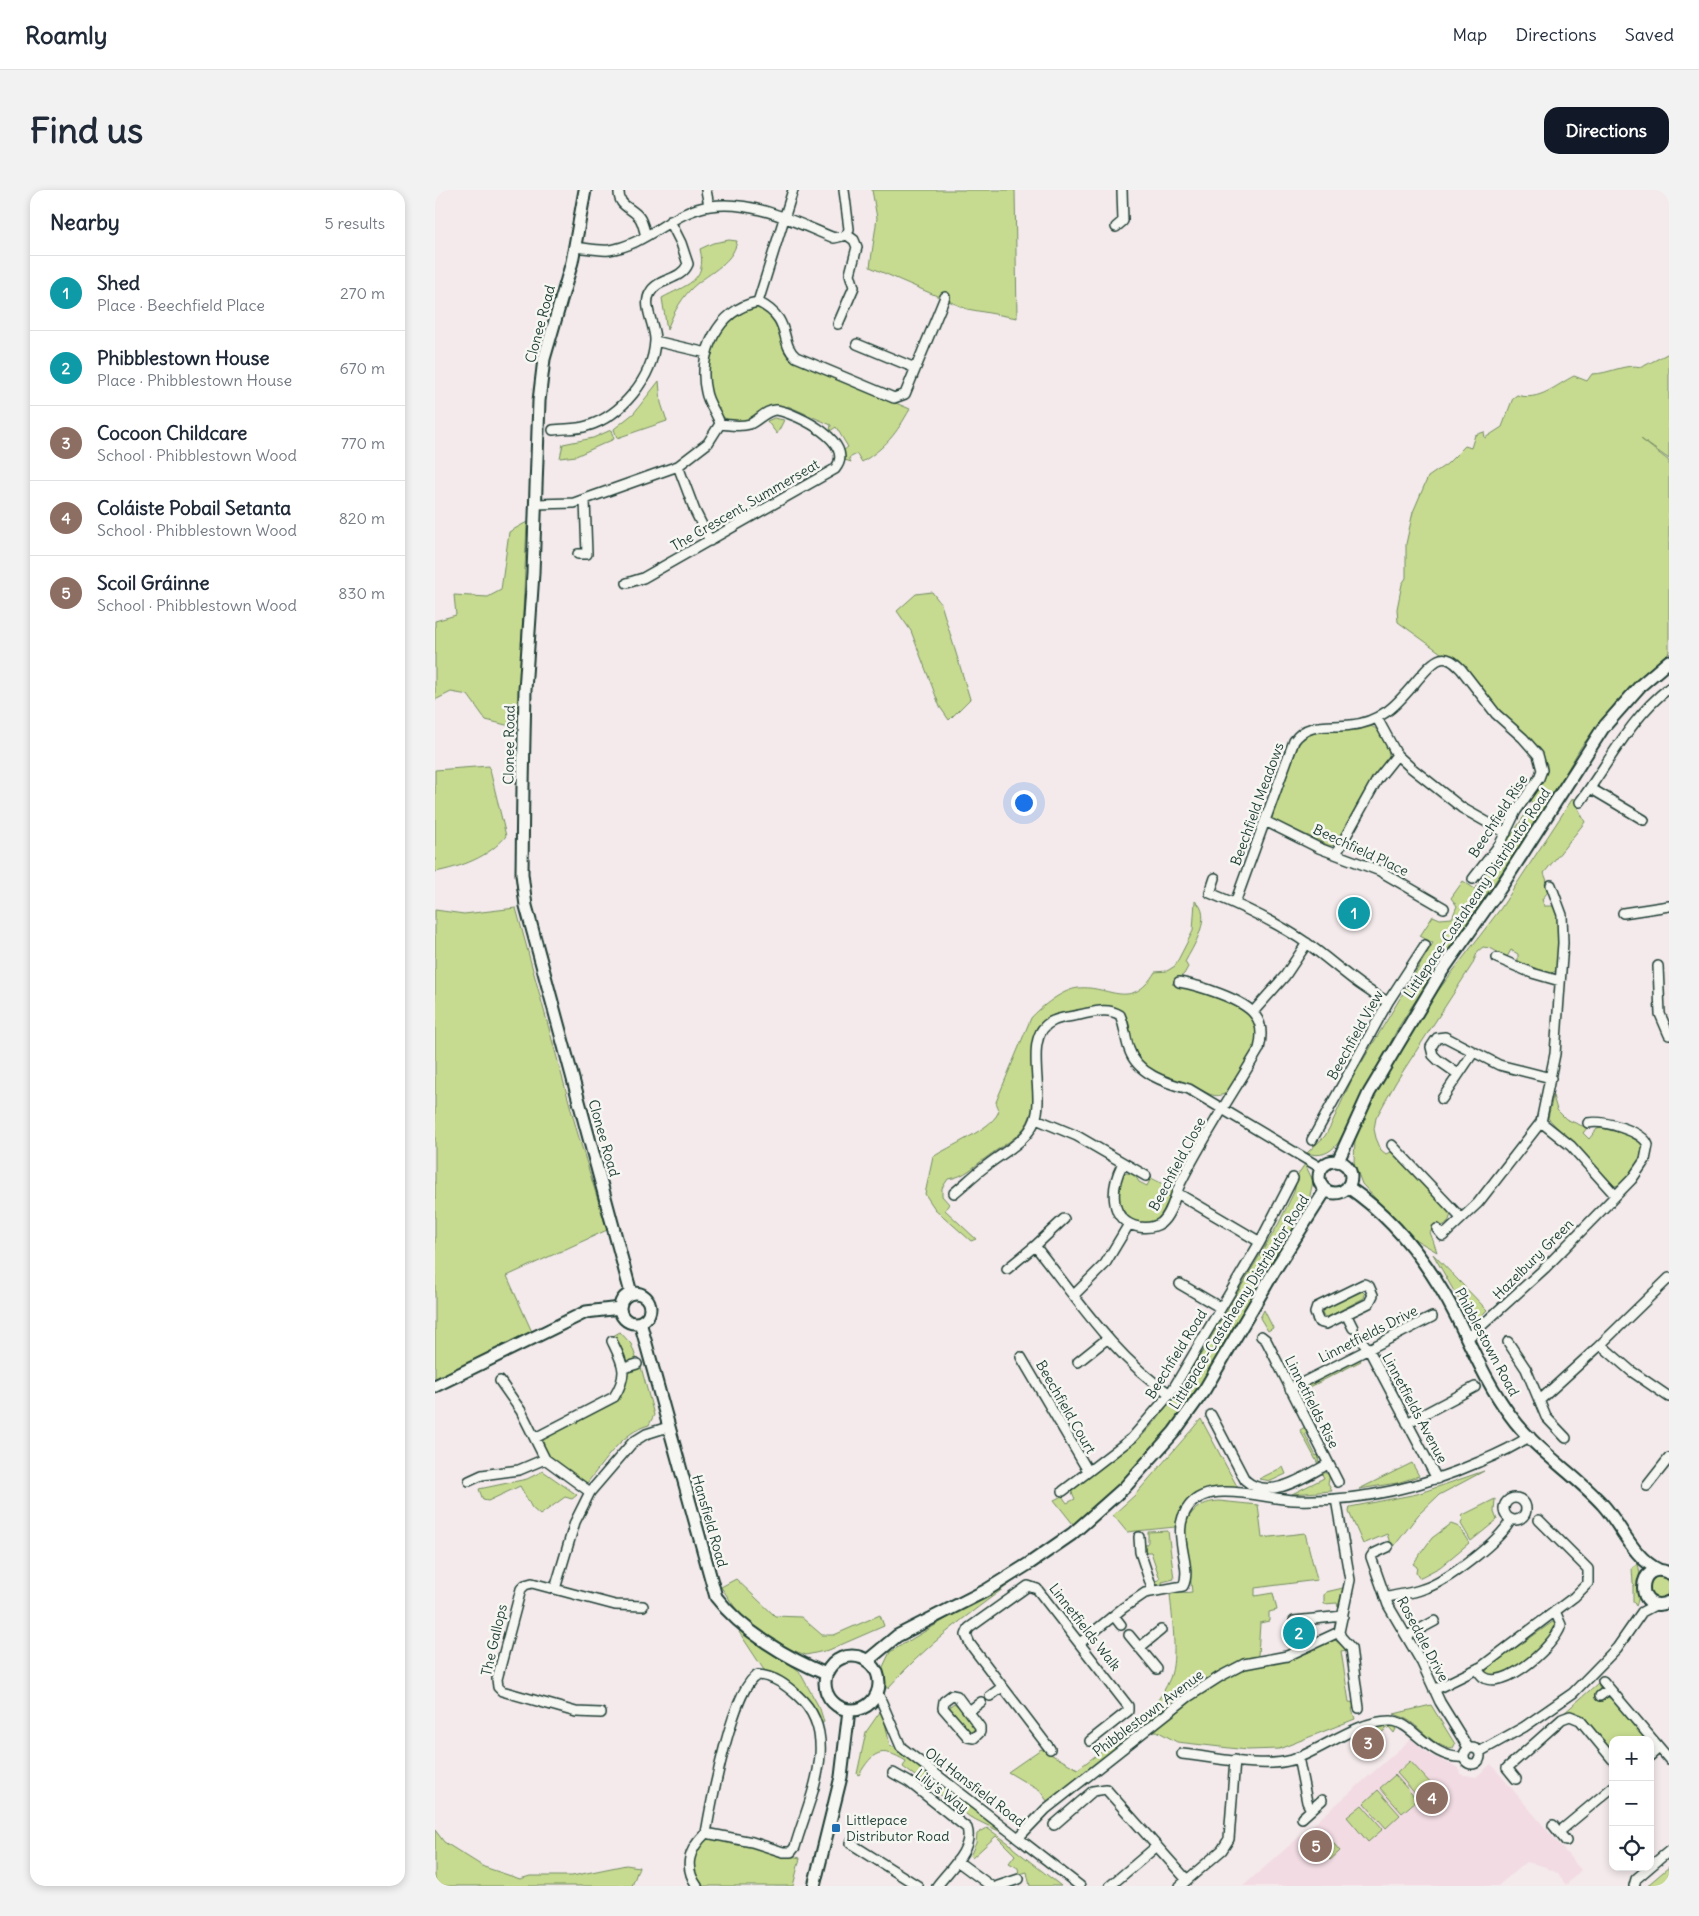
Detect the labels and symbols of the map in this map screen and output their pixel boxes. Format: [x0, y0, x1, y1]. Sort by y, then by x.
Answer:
street label: Clonee Road [521, 283, 559, 365]
street label: The Crescent, Summerseat [668, 455, 823, 555]
street label: Clonee Road [499, 705, 519, 785]
street label: Beechfield Meadows [1226, 740, 1288, 868]
street label: Beechfield Rise [1464, 771, 1532, 861]
street label: Littlepace-Castaheany Distributor Road [1400, 784, 1554, 1002]
your location [1011, 790, 1037, 816]
street label: Beechfield Place [1310, 820, 1412, 880]
pin: 1 [1338, 894, 1370, 932]
street label: Beechfield View [1323, 987, 1387, 1083]
street label: Clonee Road [584, 1097, 624, 1179]
street label: Beechfield Close [1145, 1114, 1209, 1214]
street label: Littlepace-Castaheany Distributor Road [1165, 1191, 1313, 1413]
street label: Hazelbury Green [1489, 1215, 1577, 1303]
street label: Phibblestown Road [1451, 1285, 1523, 1399]
street label: Linnetfields Drive [1316, 1301, 1420, 1367]
street label: Beechfield Road [1141, 1306, 1211, 1402]
street label: Linnetfields Avenue [1378, 1350, 1452, 1466]
street label: Linnetfields Rise [1281, 1353, 1343, 1451]
street label: Beechfield Court [1032, 1357, 1100, 1457]
street label: Hansfield Road [688, 1473, 732, 1569]
street label: Linnetfields Walk [1045, 1580, 1125, 1674]
street label: Rosedale Drive [1393, 1593, 1453, 1685]
street label: The Gallops [477, 1602, 511, 1678]
pin: 2 [1283, 1614, 1315, 1652]
street label: Phibblestown Avenue [1089, 1665, 1207, 1761]
pin: 3 [1352, 1724, 1384, 1762]
street label: Old Hansfield Road [921, 1743, 1029, 1831]
street label: Lily's Way [912, 1765, 972, 1817]
pin: 4 [1416, 1779, 1448, 1817]
place label: Littlepace Distributor Road [846, 1811, 949, 1845]
marker: Littlepace Distributor Road [830, 1822, 842, 1834]
pin: 5 [1300, 1827, 1332, 1865]

